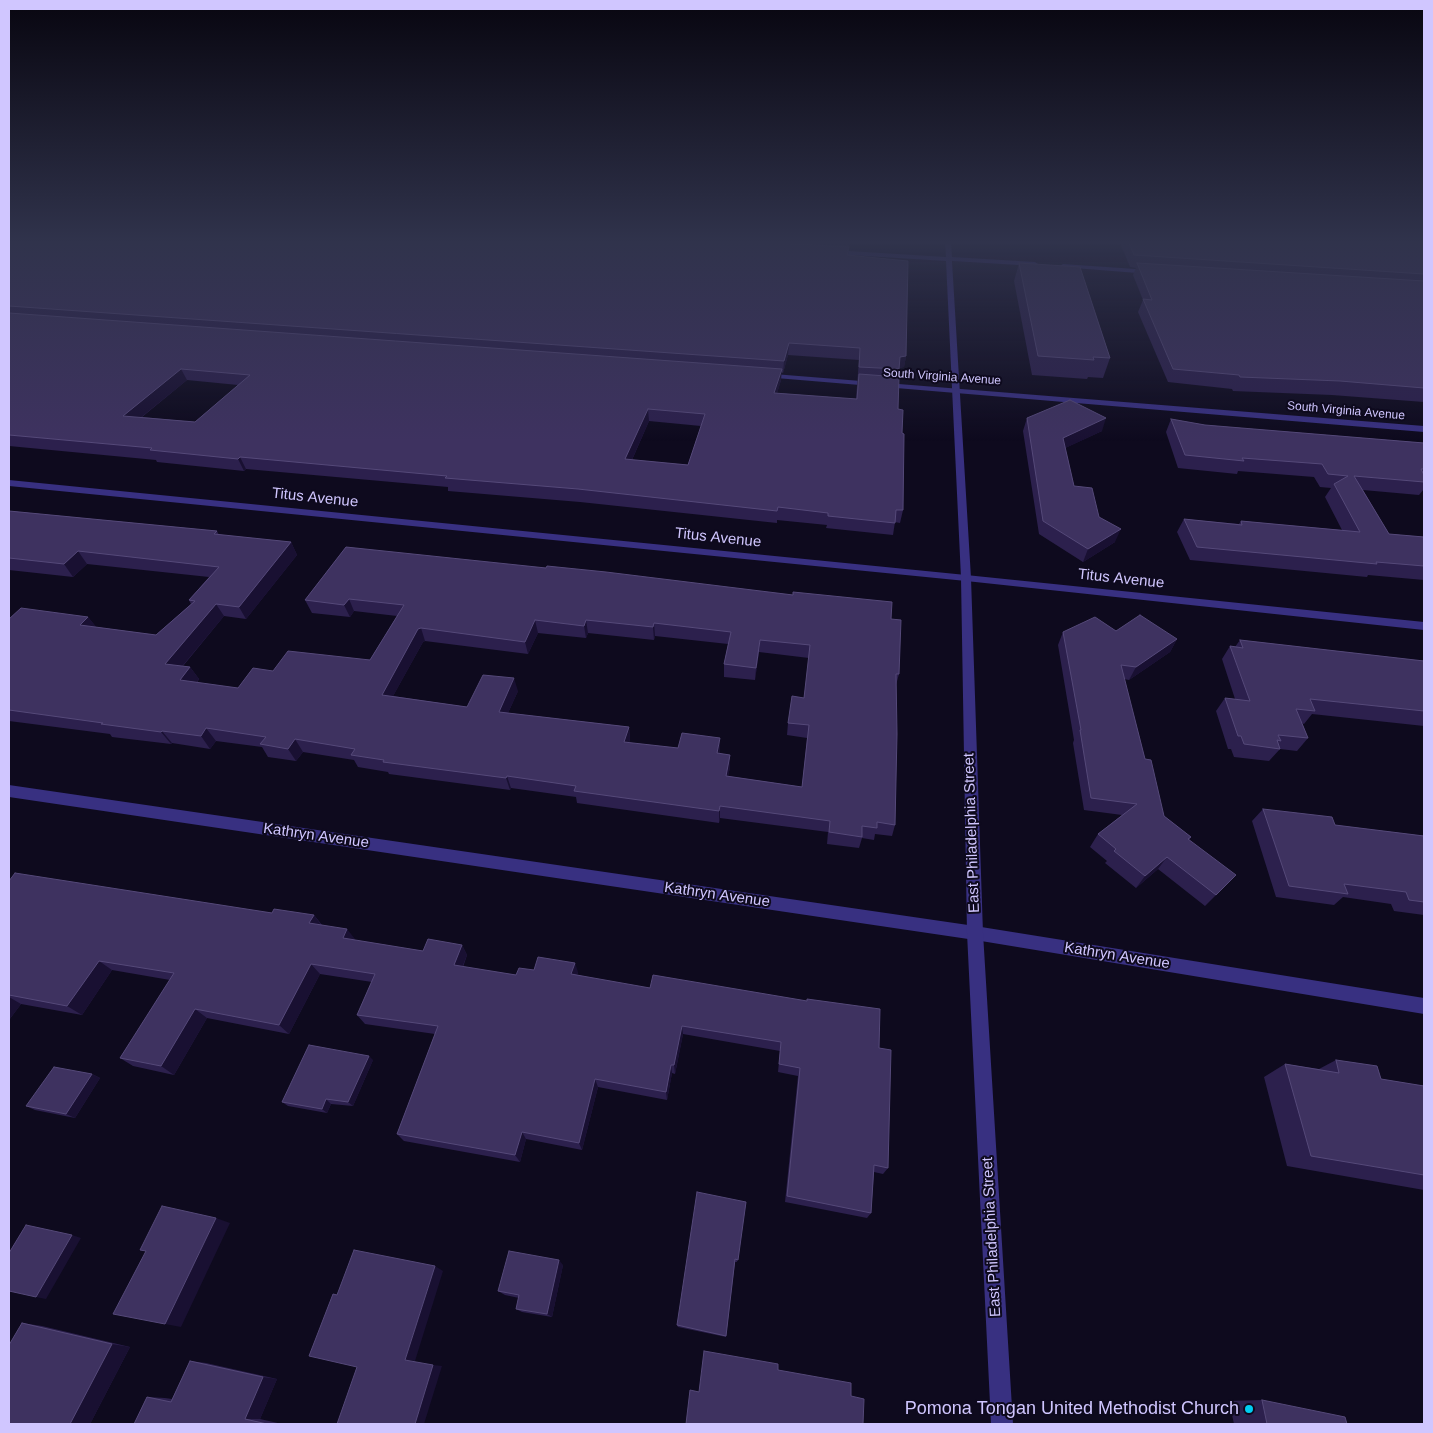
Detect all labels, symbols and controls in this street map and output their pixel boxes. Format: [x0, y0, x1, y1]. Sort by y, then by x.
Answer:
street label: South Virginia Avenue [882, 366, 1002, 388]
street label: South Virginia Avenue [1286, 399, 1406, 423]
street label: Titus Avenue [271, 485, 359, 511]
street label: Titus Avenue [674, 525, 762, 551]
street label: Titus Avenue [1077, 566, 1165, 592]
street label: East Philadelphia Street [960, 753, 984, 913]
street label: Kathryn Avenue [262, 820, 370, 852]
street label: Kathryn Avenue [663, 879, 771, 911]
street label: Kathryn Avenue [1063, 939, 1171, 973]
street label: East Philadelphia Street [979, 1157, 1005, 1317]
place label: Pomona Tongan United Methodist Church [905, 1398, 1239, 1420]
marker: Pomona Tongan United Methodist Church [1243, 1403, 1255, 1415]

